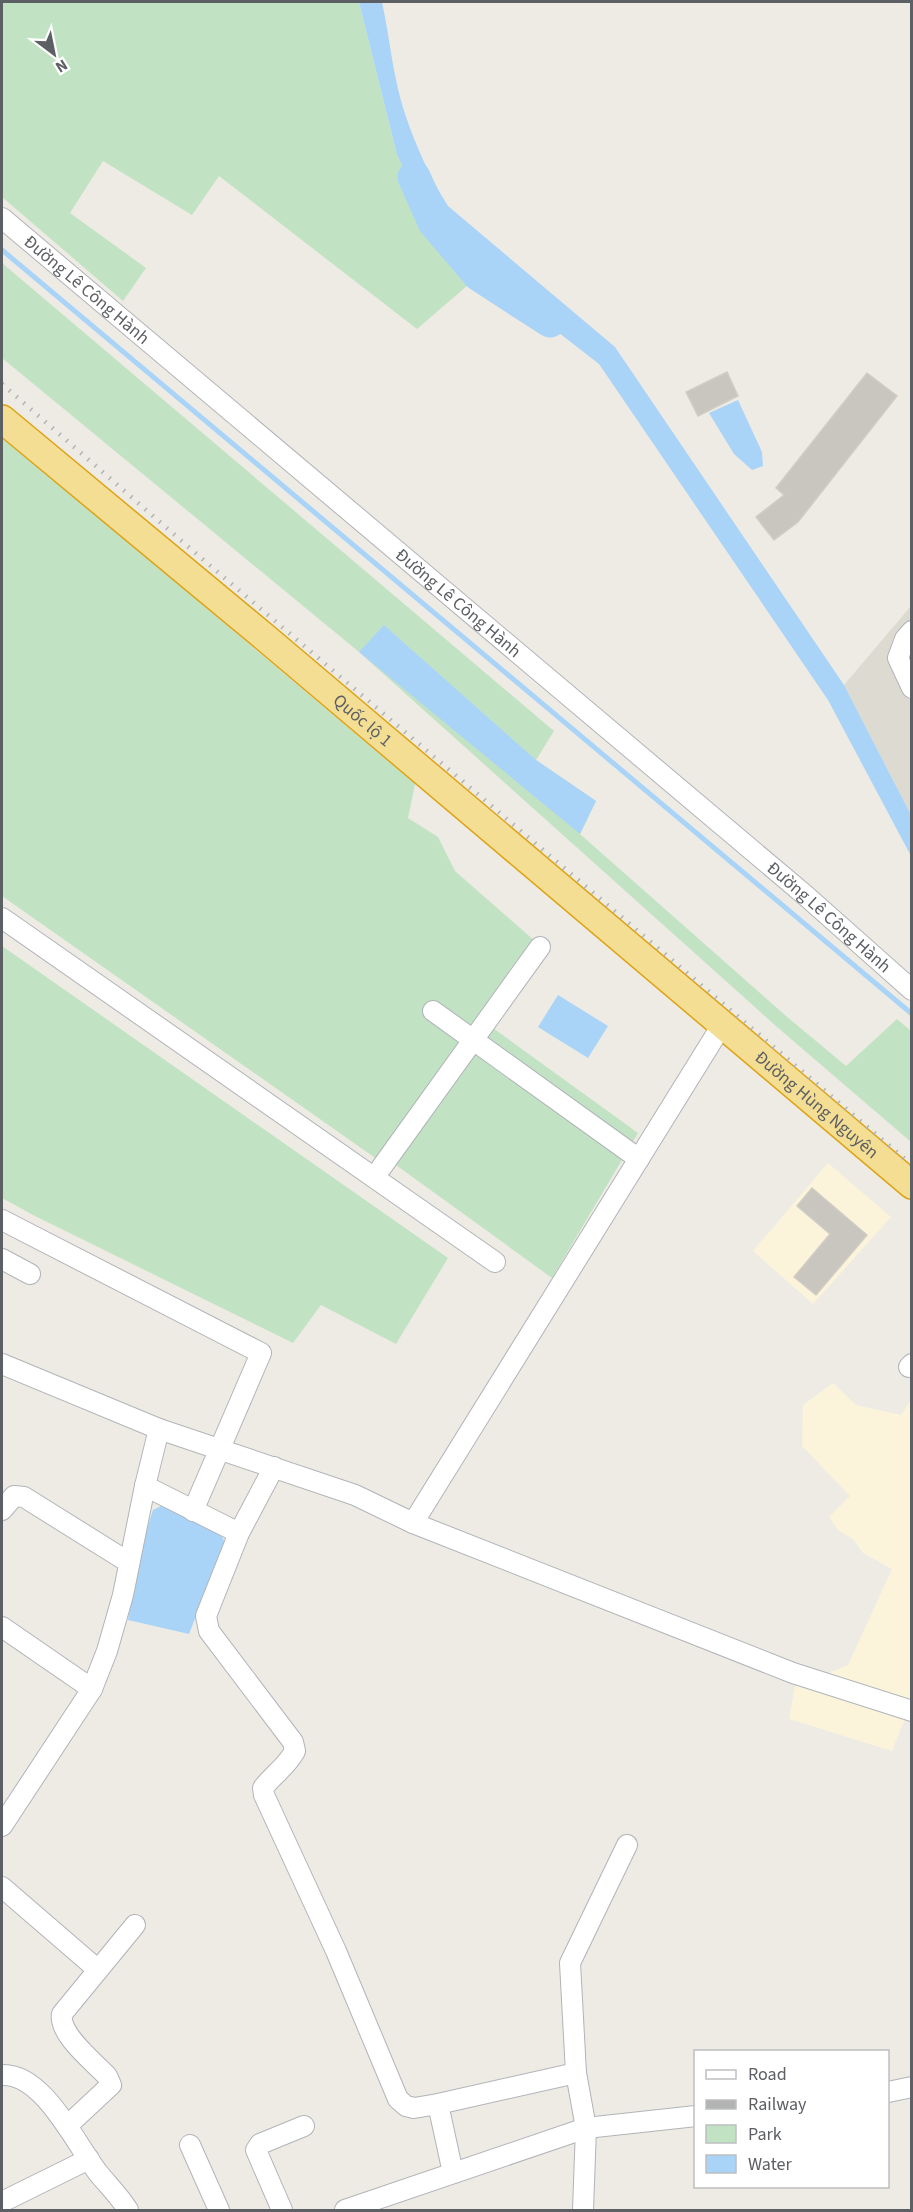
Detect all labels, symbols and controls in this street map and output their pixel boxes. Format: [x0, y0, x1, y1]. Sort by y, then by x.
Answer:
north arrow [24, 24, 84, 84]
text: N [51, 54, 72, 78]
street label: Đường Lê Công Hành [18, 230, 155, 350]
street label: Đường Lê Công Hành [390, 543, 526, 664]
street label: Quốc lộ 1 [328, 688, 397, 753]
street label: Đường Lê Công Hành [761, 856, 896, 979]
street label: Đường Hùng Nguyên [749, 1045, 884, 1165]
legend [694, 2050, 889, 2188]
text: Road [748, 2062, 787, 2087]
text: Railway [748, 2092, 807, 2117]
text: Park [748, 2122, 782, 2147]
text: Water [748, 2152, 792, 2177]

